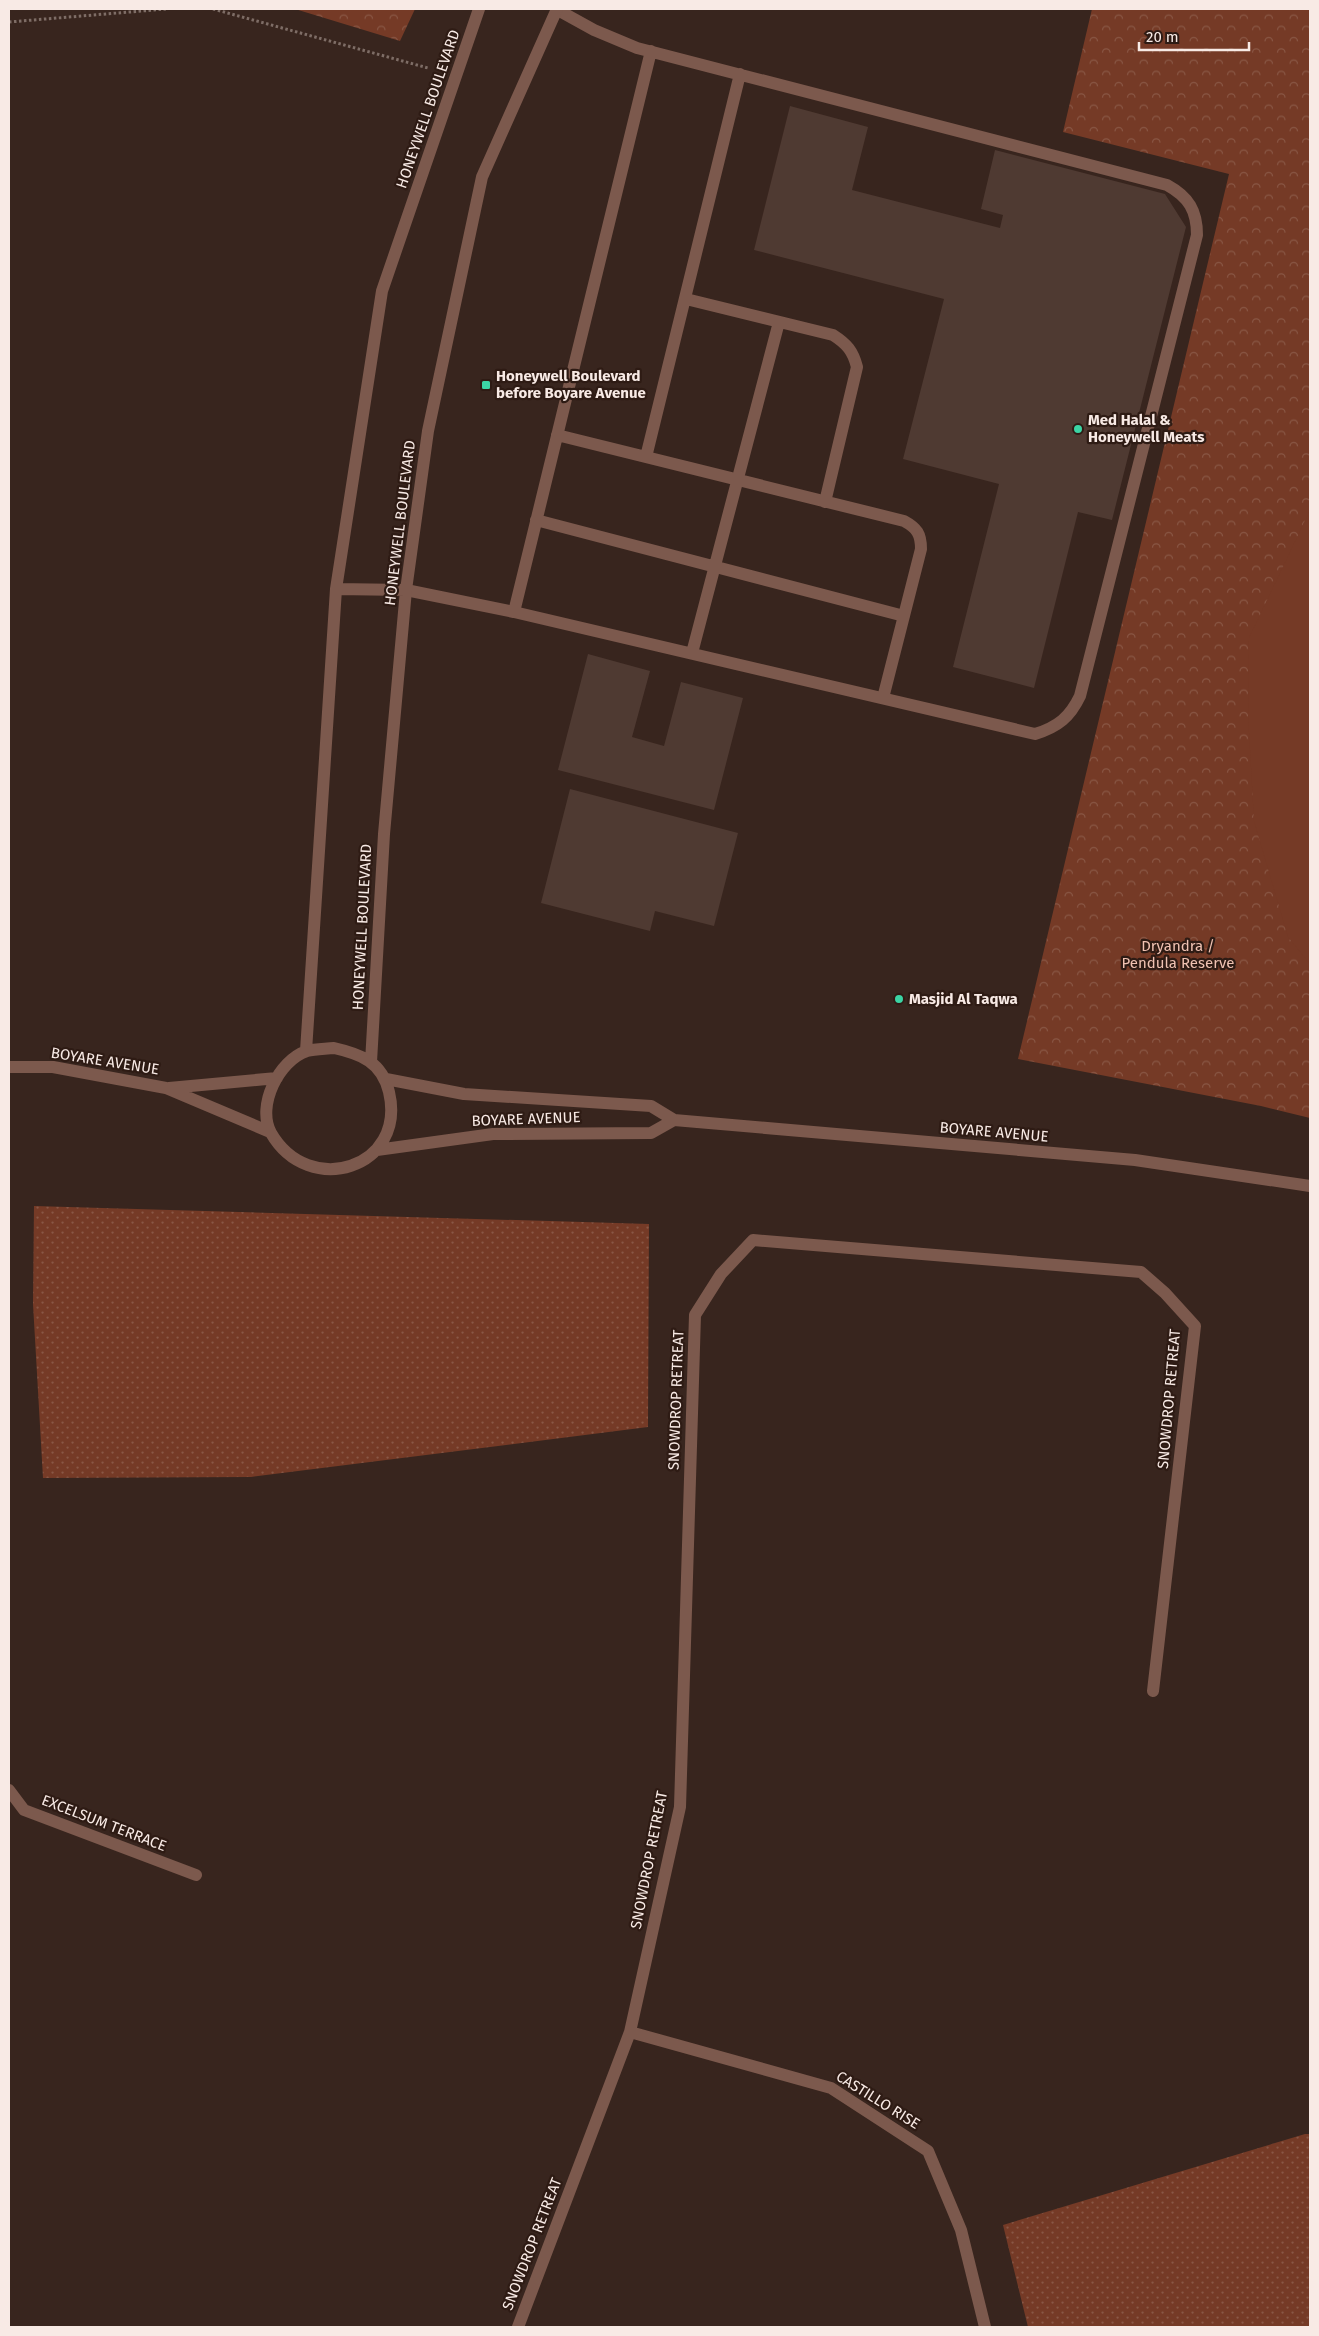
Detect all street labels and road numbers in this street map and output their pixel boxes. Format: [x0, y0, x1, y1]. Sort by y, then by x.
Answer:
street label: HONEYWELL BOULEVARD [392, 27, 464, 191]
street label: HONEYWELL BOULEVARD [381, 439, 419, 607]
street label: HONEYWELL BOULEVARD [349, 843, 375, 1011]
street label: BOYARE AVENUE [50, 1044, 160, 1078]
street label: BOYARE AVENUE [471, 1108, 581, 1130]
street label: BOYARE AVENUE [939, 1118, 1049, 1146]
street label: SNOWDROP RETREAT [1154, 1328, 1184, 1470]
street label: SNOWDROP RETREAT [665, 1329, 687, 1470]
street label: SNOWDROP RETREAT [627, 1789, 671, 1931]
street label: EXCELSUM TERRACE [39, 1791, 169, 1855]
street label: CASTILLO RISE [833, 2067, 923, 2133]
street label: SNOWDROP RETREAT [498, 2175, 566, 2313]

